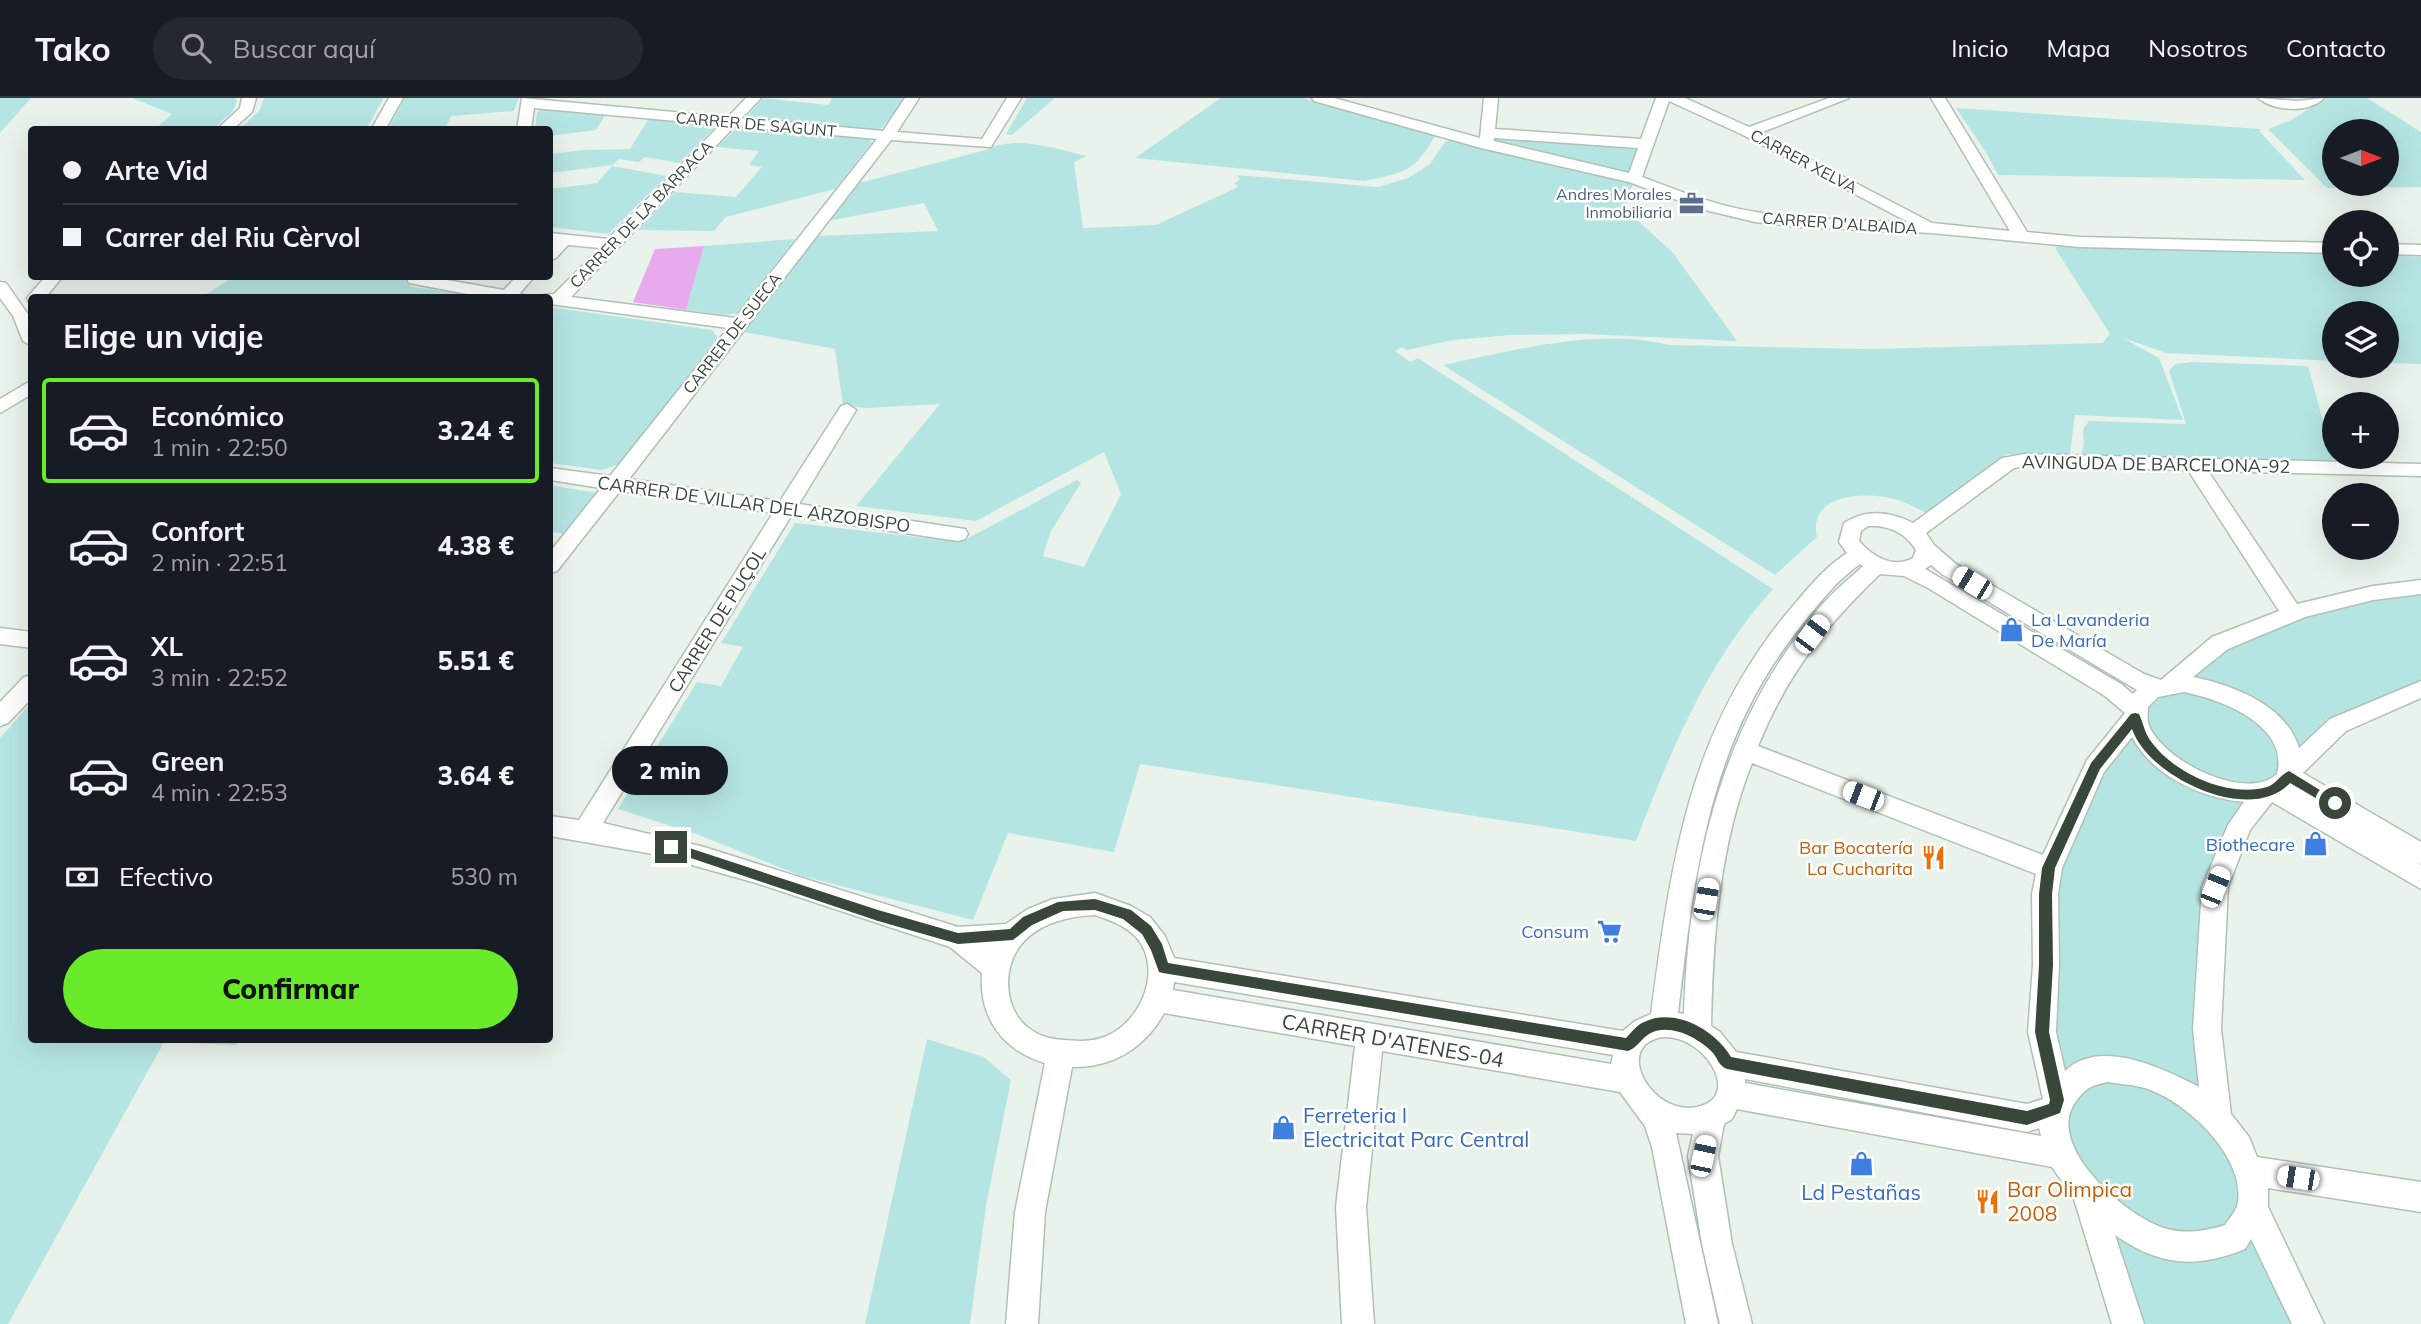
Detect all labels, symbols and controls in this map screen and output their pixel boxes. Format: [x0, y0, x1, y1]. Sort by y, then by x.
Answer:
search box [153, 17, 643, 80]
text: Tako [35, 28, 111, 69]
icon: search [177, 29, 215, 67]
text: Buscar aquí [233, 32, 375, 65]
text: Inicio [1951, 33, 2008, 63]
text: Mapa [2046, 33, 2110, 63]
text: Nosotros [2148, 33, 2248, 63]
text: Contacto [2286, 33, 2386, 63]
street label: CARRER DE SAGUNT [675, 107, 838, 141]
north arrow [2322, 119, 2399, 196]
map controls [2322, 119, 2399, 560]
street label: CARRER XELVA [1747, 124, 1861, 198]
street label: CARRER DE LA BARRACA [565, 136, 717, 292]
text: Arte Vid [105, 154, 208, 187]
place label: Andres Morales Inmobiliaria [1556, 184, 1672, 222]
office icon: Andres Morales Inmobiliaria [1678, 189, 1706, 217]
street label: CARRER D'ALBAIDA [1762, 208, 1918, 238]
button: locate [2322, 210, 2399, 287]
text: Carrer del Riu Cèrvol [105, 221, 360, 254]
street label: CARRER DE SUECA [679, 268, 786, 398]
button: layers [2322, 301, 2399, 378]
text: Elige un viaje [63, 316, 264, 356]
button: + [2322, 392, 2399, 469]
icon: car [67, 399, 130, 462]
text: Económico [151, 400, 284, 433]
text: 3.24 € [438, 414, 514, 447]
text: 1 min · 22:50 [151, 433, 288, 462]
street label: AVINGUDA DE BARCELONA-92 [2022, 450, 2290, 478]
street label: CARRER DE VILLAR DEL ARZOBISPO [596, 471, 912, 537]
button: − [2322, 483, 2399, 560]
icon: car [67, 514, 130, 577]
text: Confort [151, 515, 244, 548]
text: 4.38 € [438, 529, 514, 562]
street label: CARRER DE PUÇOL [663, 543, 771, 697]
text: 2 min · 22:51 [151, 548, 288, 577]
car [1949, 563, 1996, 603]
place label: La Lavanderia De María [2031, 608, 2150, 652]
car [1791, 611, 1834, 657]
shop icon: La Lavanderia De María [1997, 615, 2025, 643]
icon: car [67, 629, 130, 692]
text: XL [151, 630, 183, 663]
text: 5.51 € [438, 644, 514, 677]
text: 3 min · 22:52 [151, 663, 288, 692]
icon: car [67, 744, 130, 807]
text: Green [151, 745, 224, 778]
callout: 2 min [613, 746, 729, 794]
text: 2 min [639, 756, 701, 785]
text: 3.64 € [438, 759, 514, 792]
text: 4 min · 22:53 [151, 778, 288, 807]
car [1840, 779, 1887, 813]
route start [2319, 787, 2351, 819]
shop icon: Biothecare [2301, 830, 2329, 858]
route end [655, 831, 687, 863]
place label: Biothecare [2206, 833, 2295, 856]
place label: Bar Bocatería La Cucharita [1799, 836, 1913, 880]
restaurant icon: Bar Bocatería La Cucharita [1919, 843, 1947, 871]
icon: cash [63, 858, 101, 896]
text: Efectivo [119, 860, 213, 893]
text: 530 m [450, 862, 518, 891]
car [2198, 864, 2233, 910]
car [1693, 876, 1720, 922]
supermarket icon: Consum [1595, 917, 1623, 945]
place label: Consum [1521, 920, 1589, 943]
button: Confirmar [63, 949, 518, 1029]
street label: CARRER D'ATENES-04 [1280, 1008, 1507, 1072]
place label: Ferreteria I Electricitat Parc Central [1303, 1102, 1529, 1152]
shop icon: Ferreteria I Electricitat Parc Central [1269, 1113, 1297, 1141]
car [1689, 1133, 1718, 1179]
shop icon: Ld Pestañas [1847, 1149, 1875, 1177]
car [2276, 1164, 2321, 1192]
place label: Bar Olimpica 2008 [2007, 1176, 2132, 1226]
place label: Ld Pestañas [1801, 1179, 1921, 1205]
restaurant icon: Bar Olimpica 2008 [1973, 1187, 2001, 1215]

